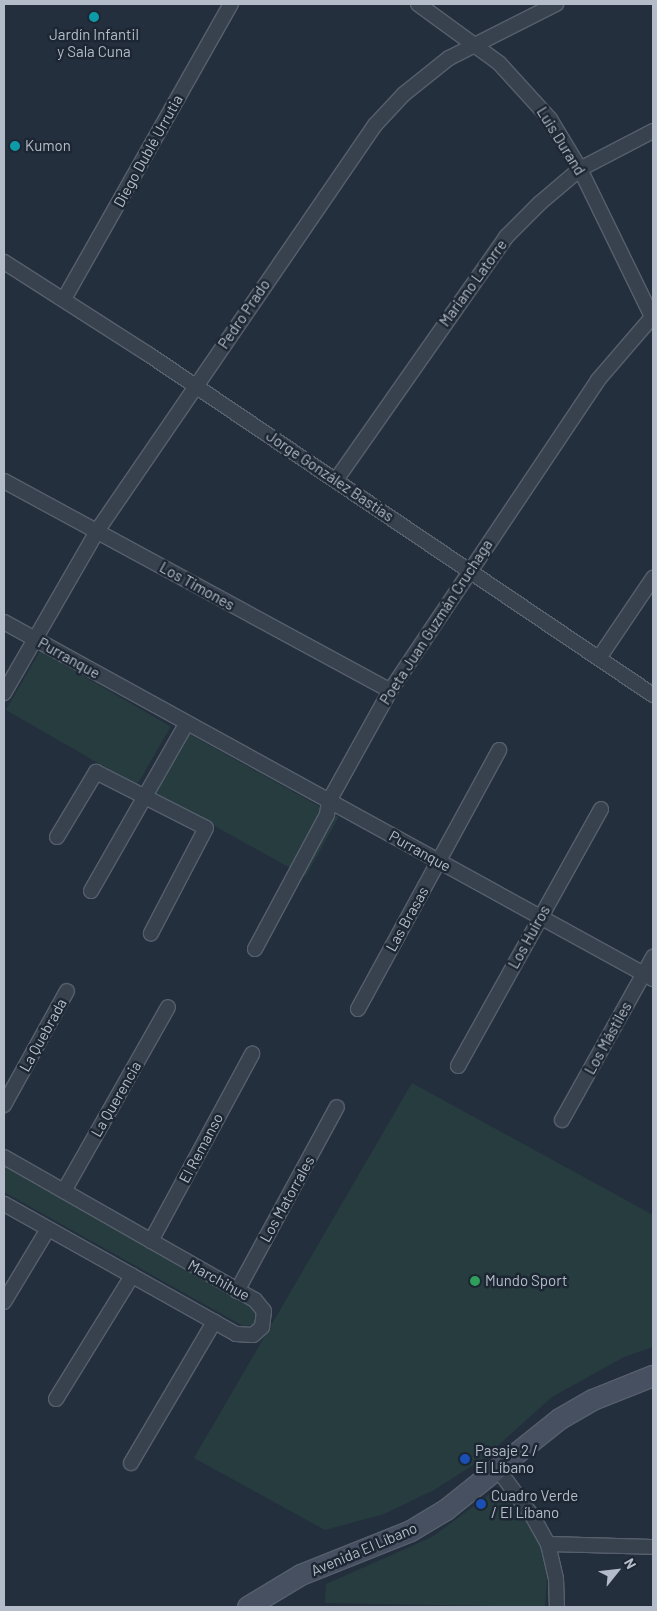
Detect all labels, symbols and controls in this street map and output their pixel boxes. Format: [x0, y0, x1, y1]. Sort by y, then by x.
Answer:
marker: Jardín Infantil y Sala Cuna [88, 11, 100, 23]
place label: Jardín Infantil y Sala Cuna [49, 25, 139, 60]
street label: Diego Dublé Urrutia [110, 92, 186, 210]
street label: Luis Durand [533, 104, 589, 178]
place label: Kumon [25, 137, 71, 155]
marker: Kumon [9, 140, 21, 152]
street label: Mariano Latorre [435, 236, 511, 330]
street label: Pedro Prado [214, 276, 274, 352]
street label: Jorge González Bastías [263, 427, 397, 525]
street label: Poeta Juan Guzmán Cruchaga [376, 536, 496, 708]
street label: Los Timones [157, 558, 237, 614]
street label: Purranque [35, 634, 103, 682]
street label: Purranque [386, 827, 454, 875]
street label: Las Brasas [382, 884, 432, 954]
street label: Los Huiros [504, 902, 554, 972]
street label: La Quebrada [15, 995, 71, 1075]
street label: Los Mástiles [581, 999, 635, 1077]
street label: La Querencia [87, 1058, 145, 1140]
street label: El Remanso [175, 1110, 227, 1186]
street label: Los Matorrales [256, 1153, 318, 1245]
street label: Marchihue [185, 1256, 253, 1304]
place label: Mundo Sport [485, 1272, 567, 1290]
marker: Mundo Sport [469, 1275, 481, 1287]
place label: Pasaje 2 / El Líbano [475, 1441, 538, 1476]
marker: Pasaje 2 / El Líbano [459, 1453, 471, 1465]
place label: Cuadro Verde / El Líbano [491, 1486, 578, 1521]
marker: Cuadro Verde / El Líbano [475, 1498, 487, 1510]
street label: Avenida El Líbano [308, 1519, 420, 1579]
north arrow [592, 1546, 642, 1596]
text: N [621, 1555, 640, 1572]

